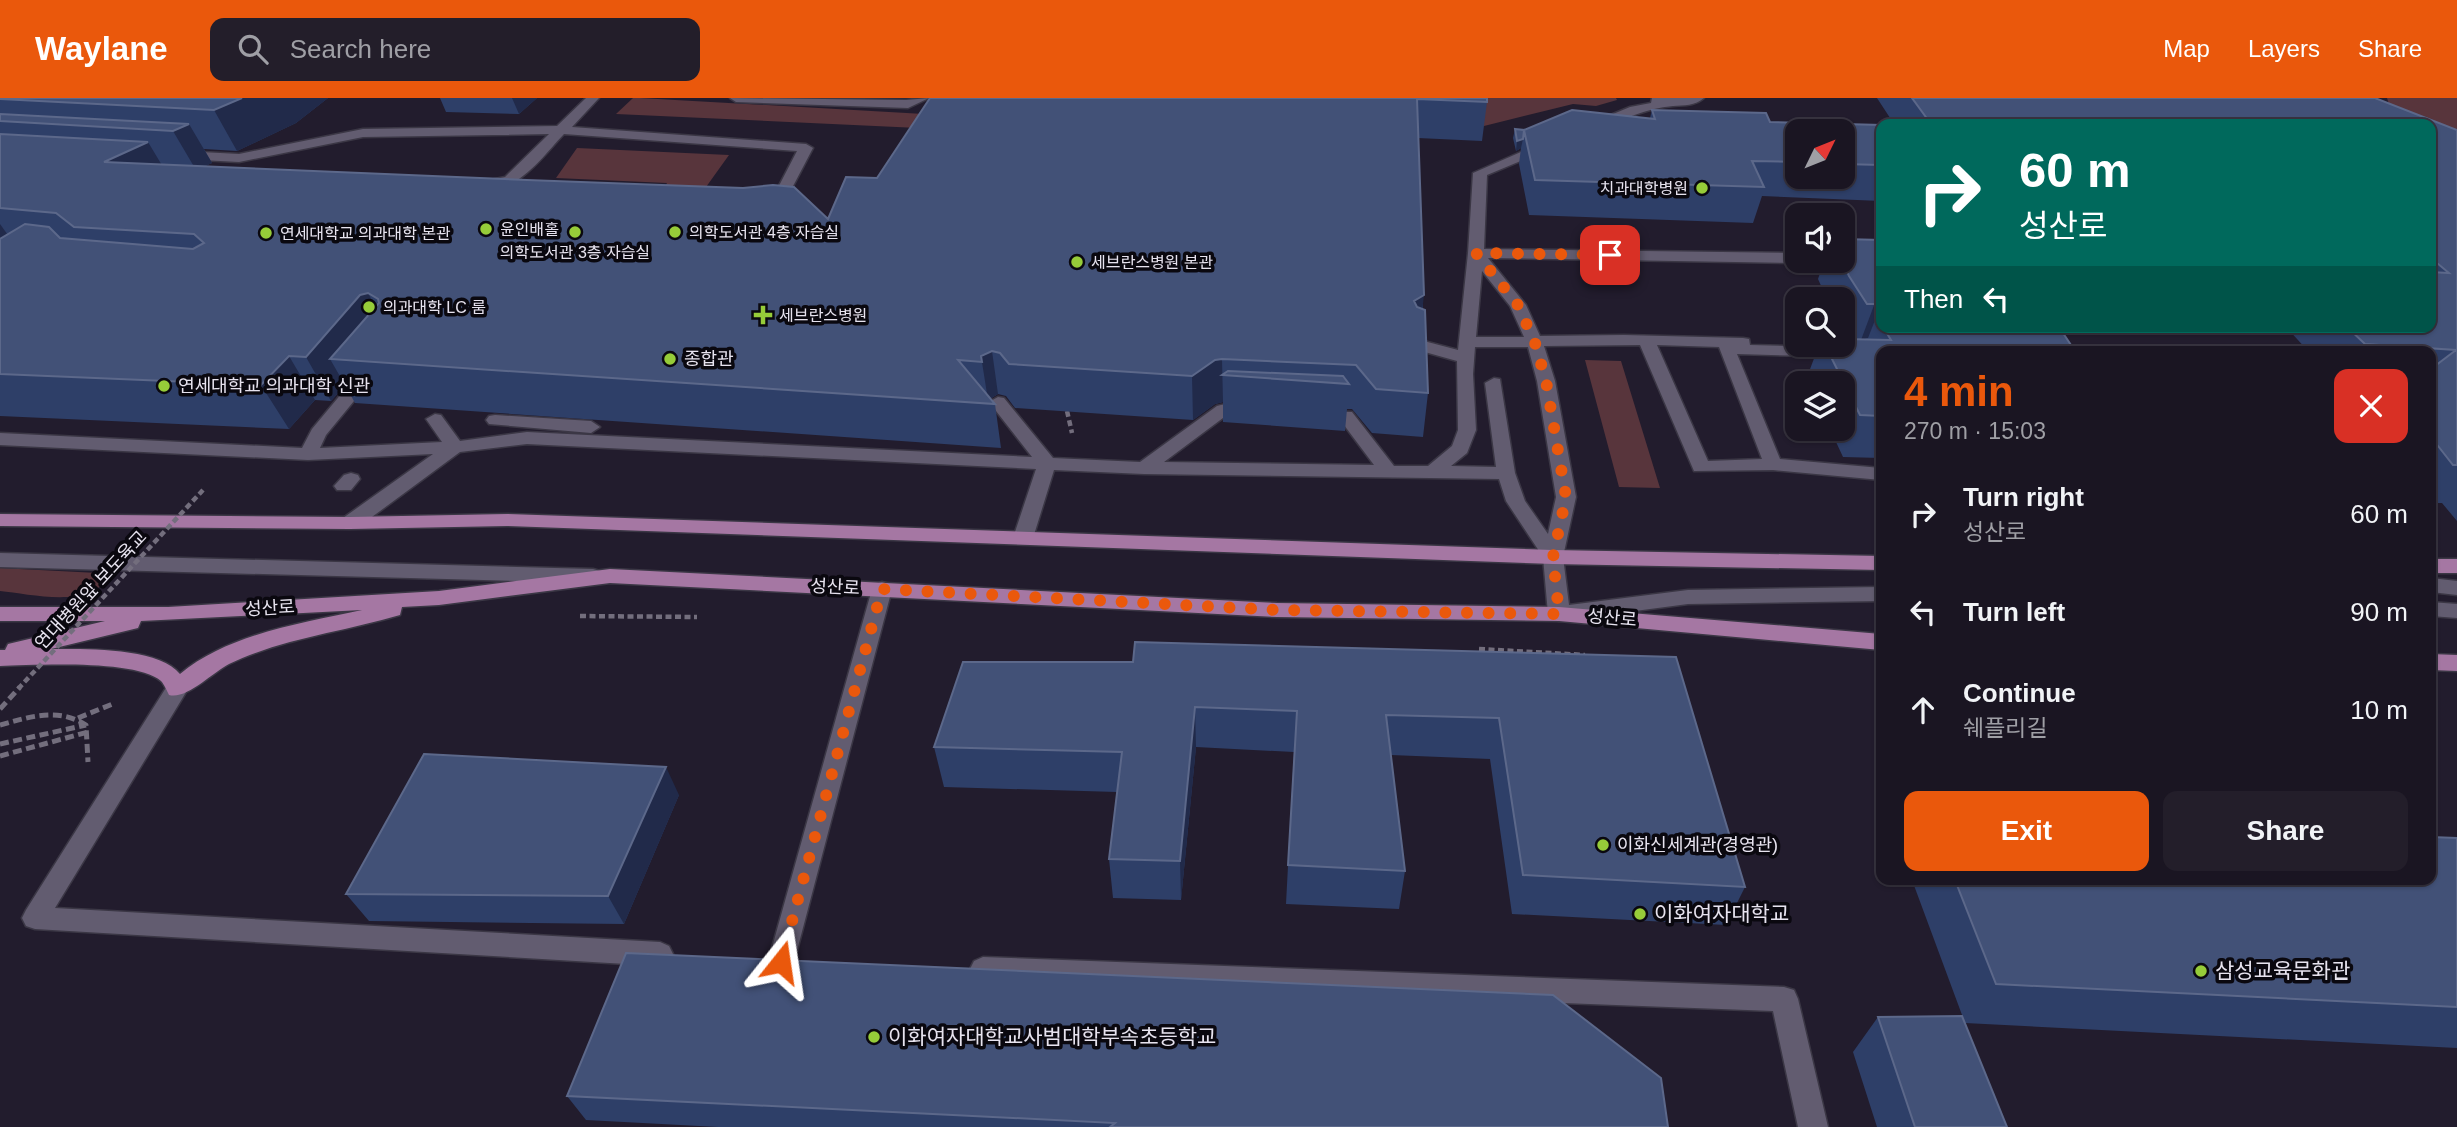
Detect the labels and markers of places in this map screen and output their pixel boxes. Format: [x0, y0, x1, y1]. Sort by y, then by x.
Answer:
place label: 치과대학병원 [1600, 180, 1688, 197]
marker: 치과대학병원 [1694, 180, 1710, 196]
marker: 윤인배홀 [478, 221, 494, 237]
place label: 윤인배홀 [500, 221, 559, 238]
marker: 의학도서관 3층 자습실 [567, 224, 583, 240]
marker: 의학도서관 4층 자습실 [667, 224, 683, 240]
place label: 의학도서관 4층 자습실 [689, 224, 839, 241]
marker: 연세대학교 의과대학 본관 [258, 225, 274, 241]
place label: 연세대학교 의과대학 본관 [280, 225, 451, 242]
pin [1580, 225, 1640, 285]
place label: 의학도서관 3층 자습실 [500, 244, 650, 261]
marker: 세브란스병원 본관 [1069, 254, 1085, 270]
place label: 세브란스병원 본관 [1091, 254, 1213, 271]
marker: 의과대학 LC 룸 [361, 299, 377, 315]
place label: 의과대학 LC 룸 [383, 299, 486, 316]
marker: 세브란스병원 [753, 305, 773, 325]
place label: 세브란스병원 [779, 307, 867, 324]
place label: 종합관 [684, 349, 734, 369]
marker: 종합관 [662, 351, 678, 367]
place label: 연세대학교 의과대학 신관 [178, 376, 371, 396]
marker: 연세대학교 의과대학 신관 [156, 378, 172, 394]
place label: 이화신세계관(경영관) [1617, 835, 1778, 855]
marker: 이화신세계관(경영관) [1595, 837, 1611, 853]
place label: 이화여자대학교 [1654, 902, 1789, 925]
marker: 이화여자대학교 [1632, 906, 1648, 922]
place label: 삼성교육문화관 [2215, 959, 2350, 982]
marker: 삼성교육문화관 [2193, 963, 2209, 979]
place label: 이화여자대학교사범대학부속초등학교 [888, 1025, 1216, 1048]
marker: 이화여자대학교사범대학부속초등학교 [866, 1029, 882, 1045]

